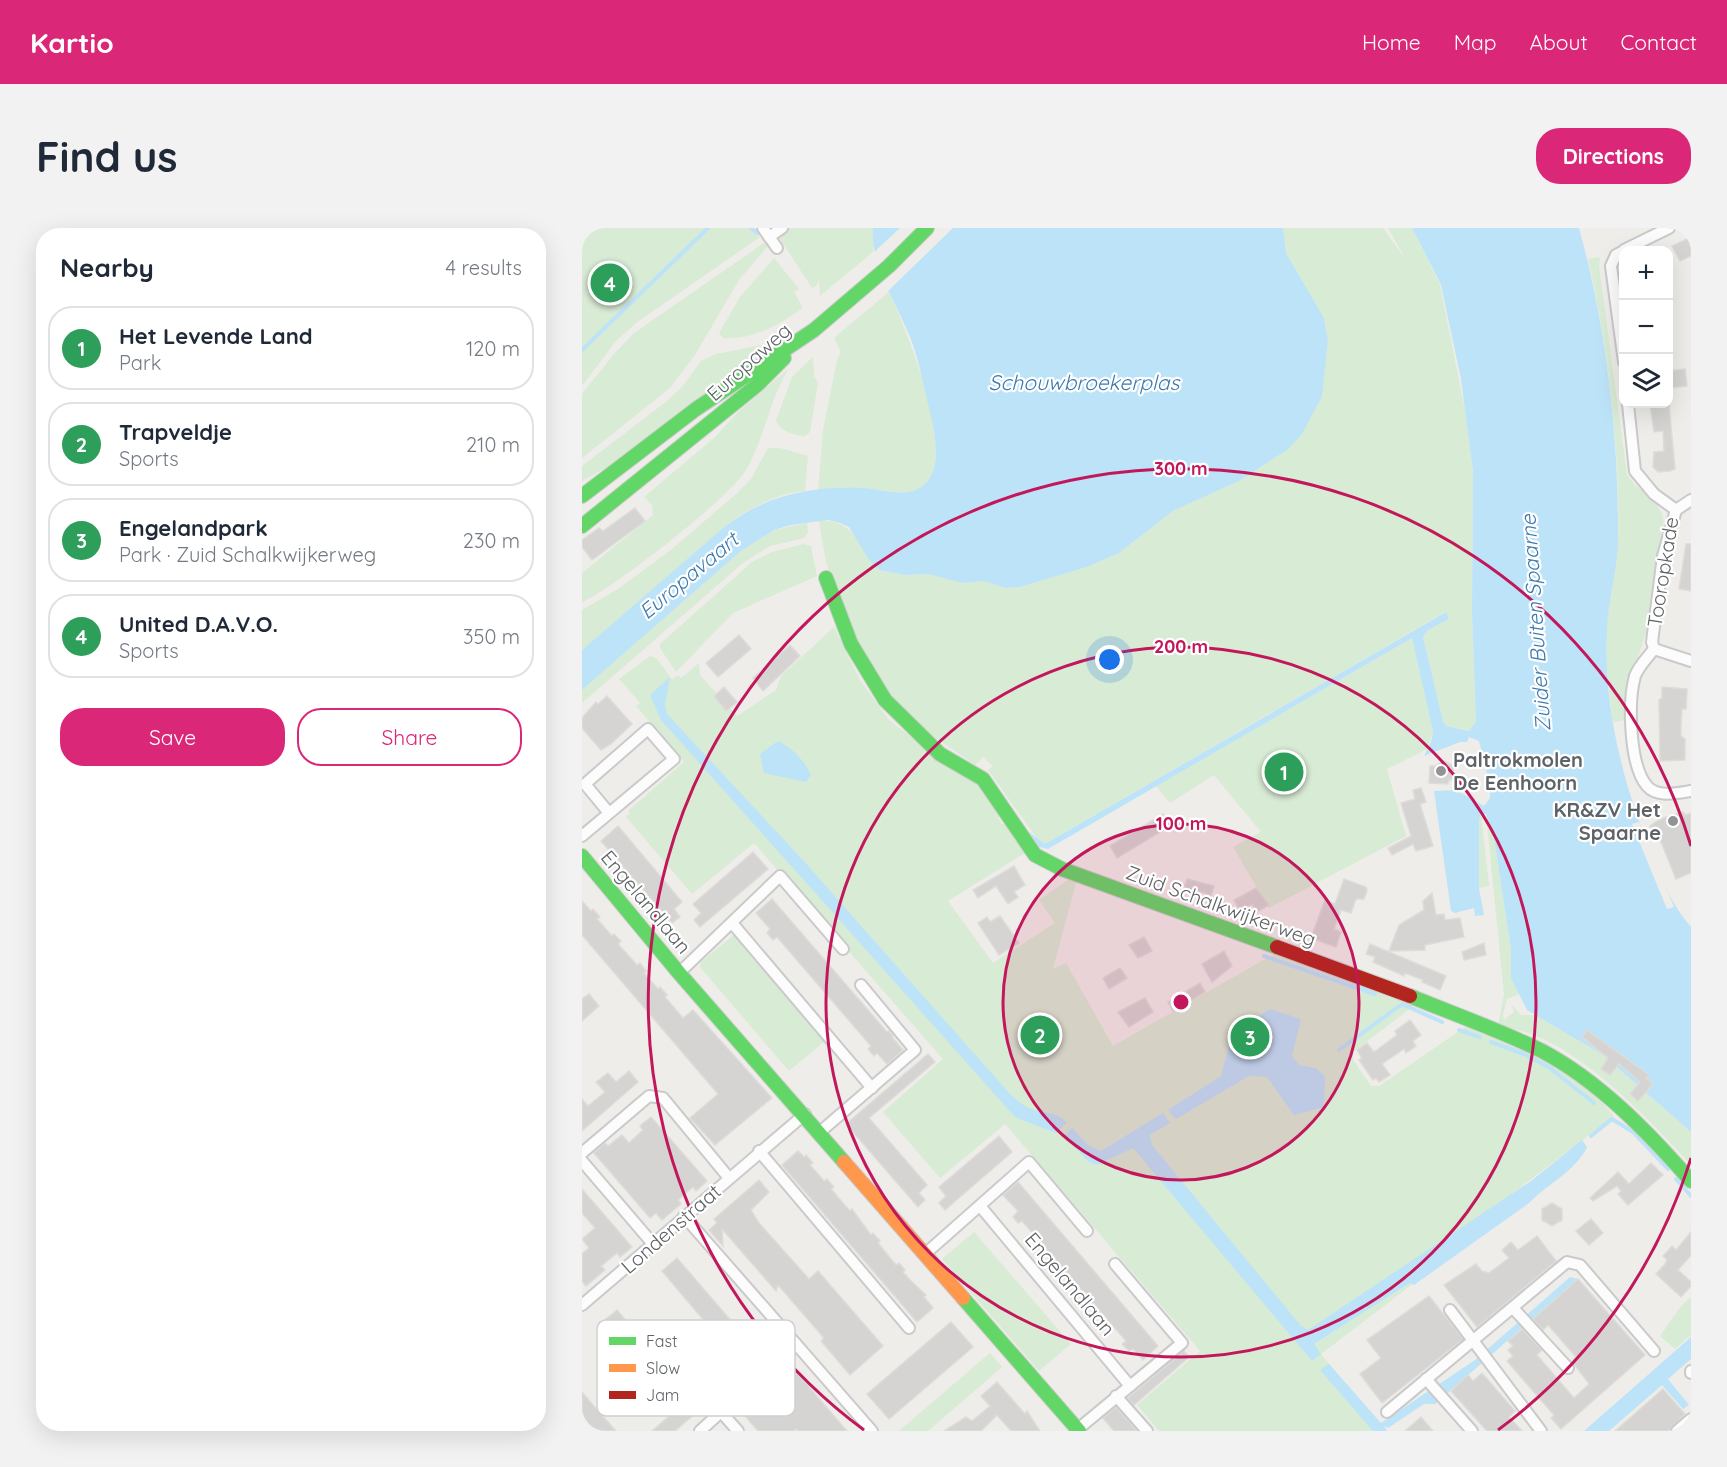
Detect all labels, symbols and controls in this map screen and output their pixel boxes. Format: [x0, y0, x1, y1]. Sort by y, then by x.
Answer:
text: Kartio [30, 25, 114, 60]
text: Home [1362, 29, 1421, 55]
text: Map [1454, 29, 1497, 55]
text: About [1530, 29, 1588, 55]
text: Contact [1621, 29, 1697, 55]
button: Directions [1536, 128, 1691, 184]
text: Find us [36, 130, 178, 183]
map controls [1619, 246, 1673, 408]
button: + [1619, 246, 1673, 300]
text: Nearby [60, 251, 154, 284]
text: 4 results [446, 255, 522, 280]
pin: 4 [591, 260, 630, 306]
button: − [1619, 300, 1673, 354]
street label: Europaweg [701, 317, 796, 406]
text: Het Levende Land [119, 322, 313, 350]
text: 1 [78, 336, 85, 361]
text: 120 m [466, 336, 520, 361]
text: Park [119, 350, 161, 375]
button: layers [1619, 354, 1673, 408]
water label: Schouwbroekerplas [989, 369, 1181, 395]
text: Trapveldje [119, 418, 232, 446]
text: 2 [76, 432, 87, 457]
text: 210 m [466, 432, 520, 457]
text: Sports [119, 446, 179, 471]
text: 300 m [1154, 457, 1208, 480]
water label: Zuider Buiten Spaarne [1514, 513, 1556, 732]
text: Engelandpark [119, 514, 268, 542]
street label: Tooropkade [1641, 515, 1684, 629]
water label: Europavaart [634, 525, 745, 624]
text: 3 [76, 528, 87, 553]
text: 230 m [463, 528, 520, 553]
text: Park · Zuid Schalkwijkerweg [119, 542, 376, 567]
text: United D.A.V.O. [119, 610, 278, 638]
text: 4 [76, 624, 87, 649]
text: 350 m [463, 624, 520, 649]
text: 200 m [1154, 635, 1208, 658]
text: Sports [119, 638, 179, 663]
your location [1095, 645, 1124, 674]
button: Save [60, 708, 285, 766]
button: Share [297, 708, 522, 766]
place label: Paltrokmolen De Eenhoorn [1453, 747, 1583, 795]
pin: 1 [1264, 750, 1304, 794]
marker: Paltrokmolen De Eenhoorn [1434, 764, 1448, 778]
place label: KR&ZV Het Spaarne [1554, 797, 1661, 845]
text: 100 m [1156, 812, 1206, 835]
marker: KR&ZV Het Spaarne [1666, 814, 1680, 828]
street label: Engelandlaan [596, 845, 697, 958]
street label: Zuid Schalkwijkerweg [1123, 860, 1319, 951]
centre of rings [1171, 992, 1191, 1012]
pin: 2 [1020, 1012, 1060, 1058]
pin: 3 [1230, 1014, 1270, 1060]
street label: Londenstraat [616, 1178, 726, 1279]
street label: Engelandlaan [1020, 1227, 1121, 1340]
legend [597, 1320, 795, 1416]
text: Fast [646, 1331, 677, 1351]
text: Slow [646, 1358, 680, 1378]
text: Jam [646, 1385, 679, 1405]

